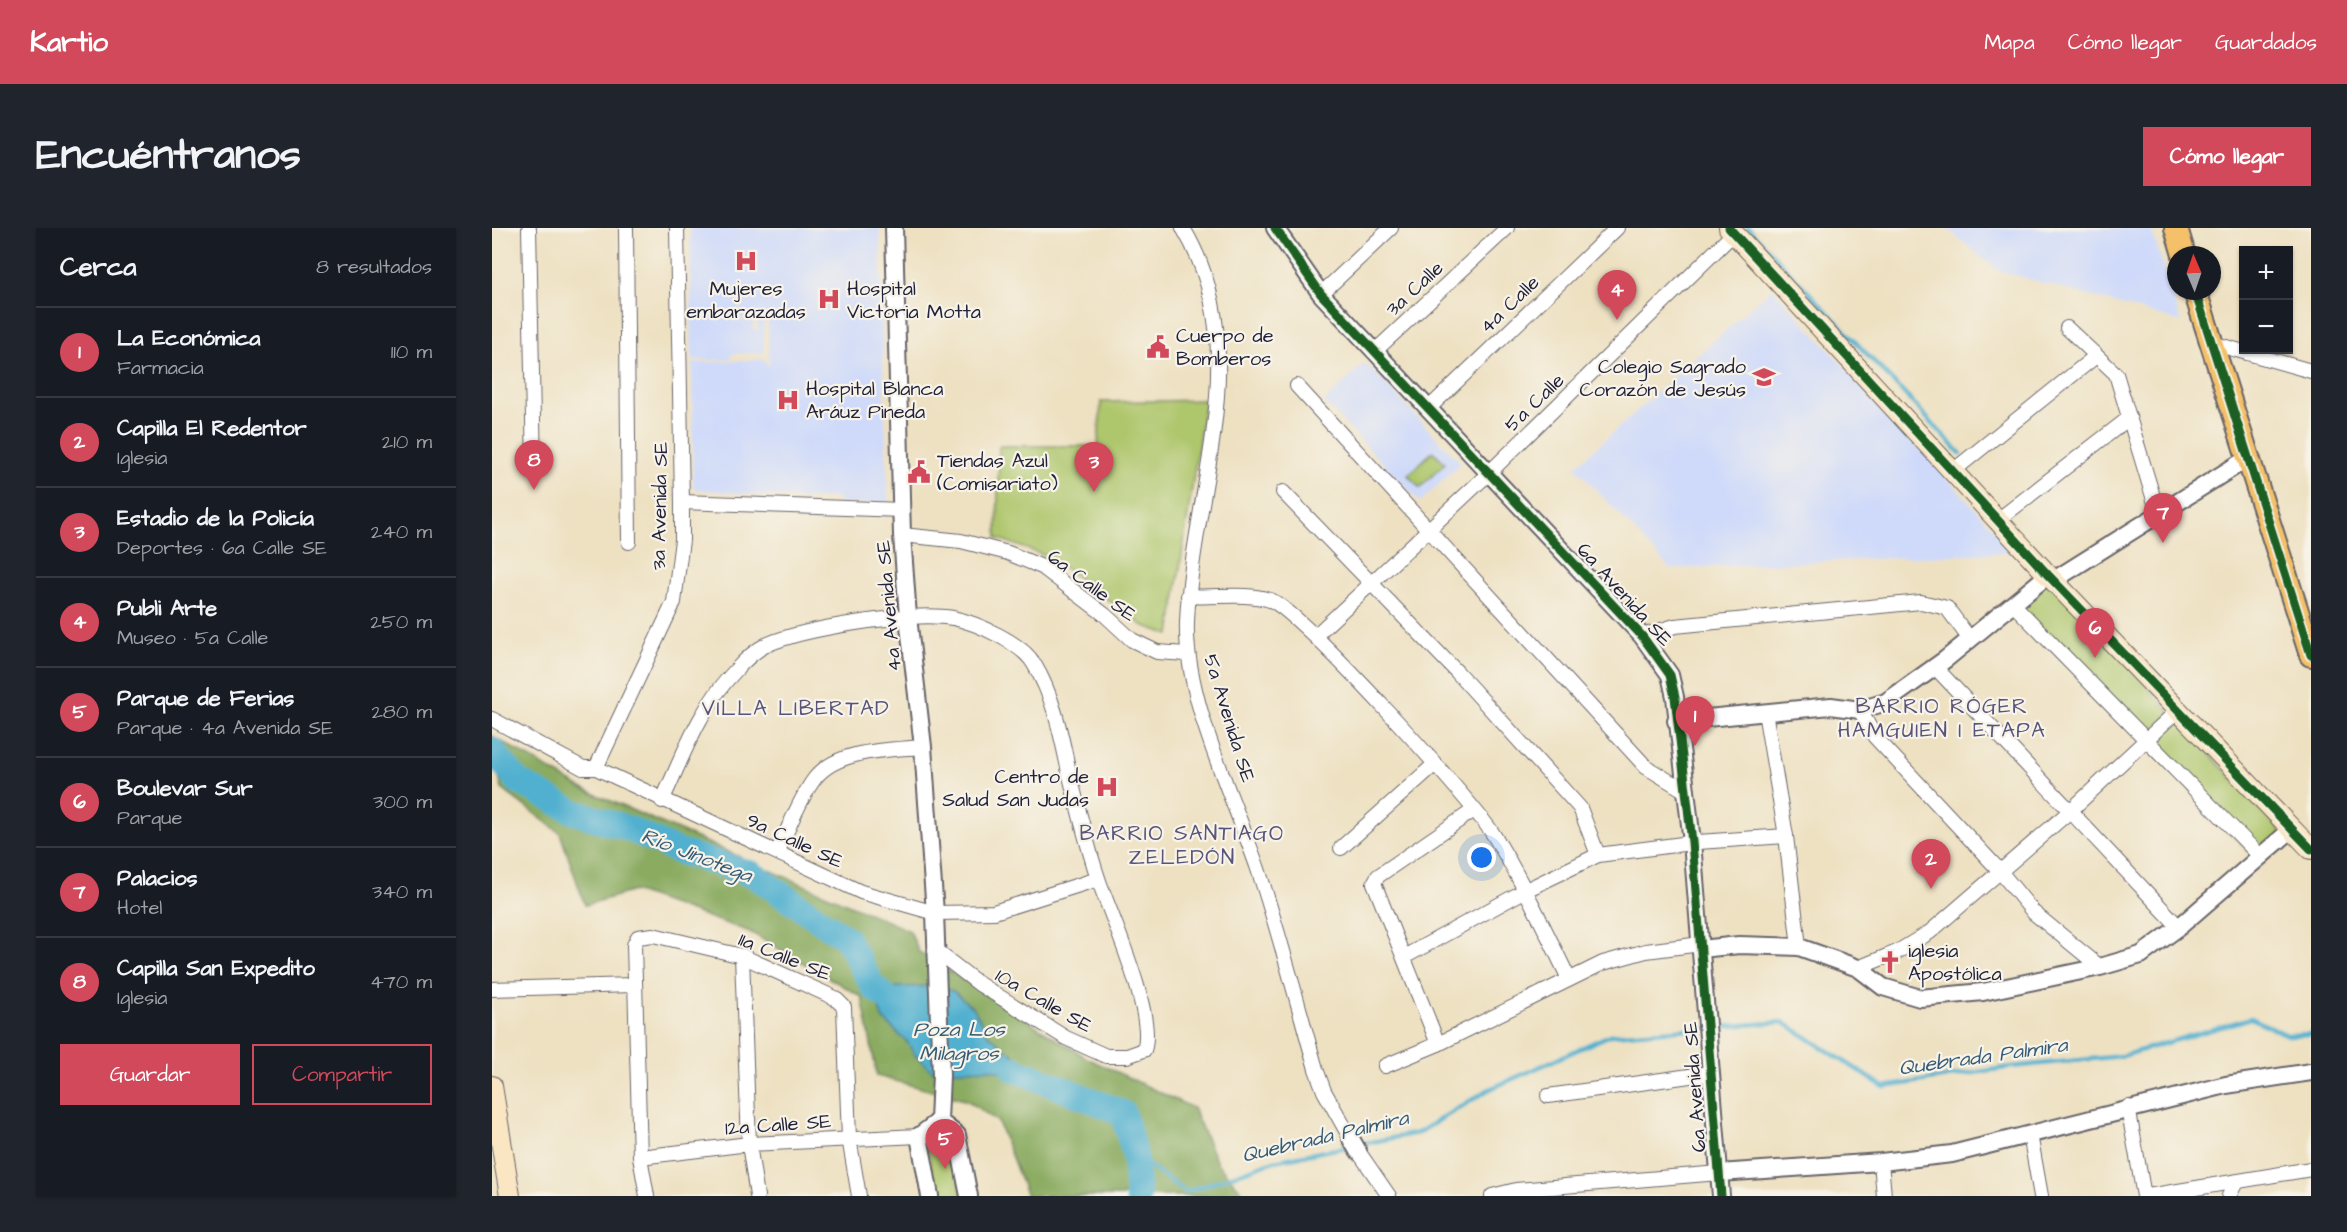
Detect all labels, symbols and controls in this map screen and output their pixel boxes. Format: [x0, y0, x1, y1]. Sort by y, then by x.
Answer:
text: Kartio [30, 23, 108, 62]
text: Mapa [1984, 28, 2035, 57]
text: Cómo llegar [2068, 28, 2182, 57]
text: Guardados [2215, 28, 2317, 57]
text: Encuéntranos [36, 127, 301, 185]
button: Cómo llegar [2143, 127, 2311, 186]
north arrow [2167, 246, 2221, 300]
map controls [2239, 246, 2293, 354]
button: + [2239, 246, 2293, 300]
hospital icon: Mujeres embarazadas [733, 248, 759, 274]
text: Cerca [60, 249, 137, 285]
text: 8 resultados [316, 253, 432, 281]
street label: 3a Calle [1380, 255, 1450, 323]
street label: 4a Calle [1474, 269, 1546, 340]
pin: 4 [1598, 270, 1636, 320]
place label: Mujeres embarazadas [686, 275, 806, 326]
place label: Hospital Victoria Motta [847, 275, 981, 326]
hospital icon: Hospital Victoria Motta [816, 286, 842, 312]
button: − [2239, 300, 2293, 354]
place label: Cuerpo de Bomberos [1176, 322, 1274, 373]
text: La Económica [117, 323, 261, 354]
public building icon: Cuerpo de Bomberos [1145, 334, 1171, 360]
text: 1 [78, 338, 81, 366]
text: 110 m [391, 338, 432, 366]
place label: Colegio Sagrado Corazón de Jesús [1579, 353, 1746, 404]
text: Farmacia [117, 354, 204, 382]
school or university icon: Colegio Sagrado Corazón de Jesús [1751, 364, 1777, 390]
street label: 5a Calle [1498, 367, 1571, 438]
place label: Hospital Blanca Aráuz Pineda [806, 375, 943, 426]
hospital icon: Hospital Blanca Aráuz Pineda [775, 387, 801, 413]
text: Capilla El Redentor [117, 413, 307, 444]
text: 2 [74, 428, 85, 456]
text: 210 m [382, 428, 432, 456]
pin: 8 [514, 440, 554, 490]
street label: 3a Avenida SE [645, 441, 675, 571]
pin: 3 [1074, 442, 1114, 492]
text: Iglesia [117, 444, 168, 472]
place label: Tiendas Azul (Comisariato) [937, 447, 1058, 498]
public building icon: Tiendas Azul (Comisariato) [906, 459, 932, 485]
pin: 7 [2144, 494, 2182, 543]
text: Estadio de la Policía [117, 503, 314, 534]
text: 3 [74, 518, 85, 546]
text: 240 m [371, 518, 432, 546]
text: Deportes · 6a Calle SE [117, 534, 327, 562]
street label: 6a Avenida SE [1570, 537, 1679, 653]
street label: 4a Avenida SE [869, 539, 909, 673]
street label: 6a Calle SE [1041, 543, 1142, 629]
text: Publi Arte [117, 593, 217, 624]
text: 4 [73, 608, 86, 636]
text: 250 m [370, 608, 432, 636]
pin: 6 [2076, 608, 2114, 658]
text: Museo · 5a Calle [117, 624, 268, 652]
street label: 5a Avenida SE [1196, 651, 1262, 786]
text: Parque de Ferias [117, 683, 294, 714]
district label: BARRIO RÓGER HAMGUIEN I ETAPA [1838, 692, 2046, 745]
district label: VILLA LIBERTAD [702, 694, 890, 723]
pin: 1 [1676, 696, 1714, 746]
text: 5 [72, 698, 87, 726]
text: 280 m [371, 698, 432, 726]
text: Parque · 4a Avenida SE [117, 714, 333, 742]
place label: Centro de Salud San Judas [942, 763, 1089, 814]
text: Boulevar Sur [117, 773, 253, 804]
hospital icon: Centro de Salud San Judas [1094, 774, 1120, 800]
text: 6 [73, 788, 86, 816]
text: 300 m [373, 788, 432, 816]
text: Parque [117, 804, 182, 832]
street label: 9a Calle SE [742, 806, 848, 876]
district label: BARRIO SANTIAGO ZELEDÓN [1080, 819, 1284, 872]
water label: Río Jinotega [637, 821, 758, 891]
pin: 2 [1912, 840, 1950, 889]
your location [1467, 843, 1496, 872]
text: Palacios [117, 863, 198, 894]
text: 7 [73, 878, 86, 906]
text: 340 m [372, 878, 432, 906]
text: Hotel [117, 894, 162, 922]
street label: 11a Calle SE [734, 926, 835, 988]
place label: iglesia Apostólica [1908, 937, 2002, 988]
church icon: iglesia Apostólica [1877, 949, 1903, 975]
text: Capilla San Expedito [117, 953, 315, 984]
street label: 10a Calle SE [990, 962, 1097, 1040]
text: 8 [73, 968, 86, 996]
text: 470 m [370, 968, 432, 996]
text: Iglesia [117, 984, 168, 1012]
water label: Poza Los Milagros [913, 1015, 1006, 1069]
street label: 6a Avenida SE [1676, 1021, 1714, 1153]
water label: Quebrada Palmira [1897, 1030, 2071, 1083]
button: Guardar [60, 1044, 240, 1105]
button: Compartir [252, 1044, 432, 1105]
water label: Quebrada Palmira [1239, 1103, 1413, 1170]
street label: 12a Calle SE [724, 1107, 832, 1143]
pin: 5 [926, 1120, 964, 1169]

